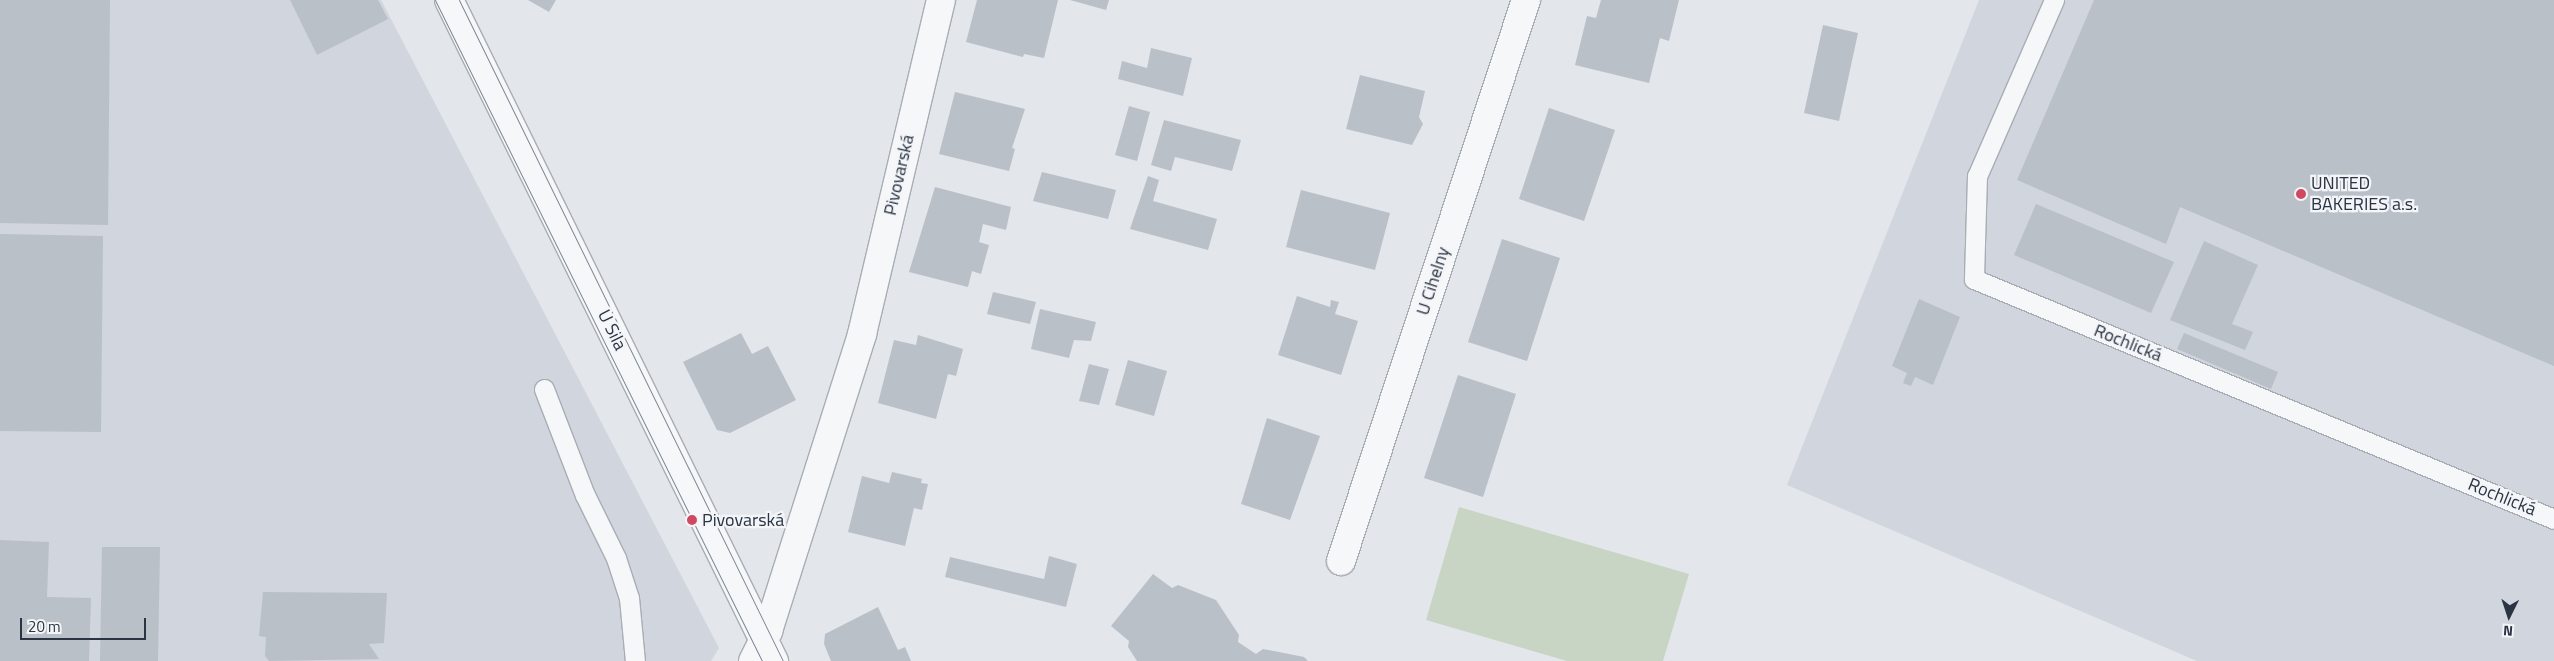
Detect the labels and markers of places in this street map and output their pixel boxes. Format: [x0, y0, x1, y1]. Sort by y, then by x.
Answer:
place label: UNITED BAKERIES a.s. [2311, 173, 2417, 215]
marker: UNITED BAKERIES a.s. [2295, 188, 2307, 200]
place label: Pivovarská [702, 509, 784, 531]
marker: Pivovarská [686, 514, 698, 526]

